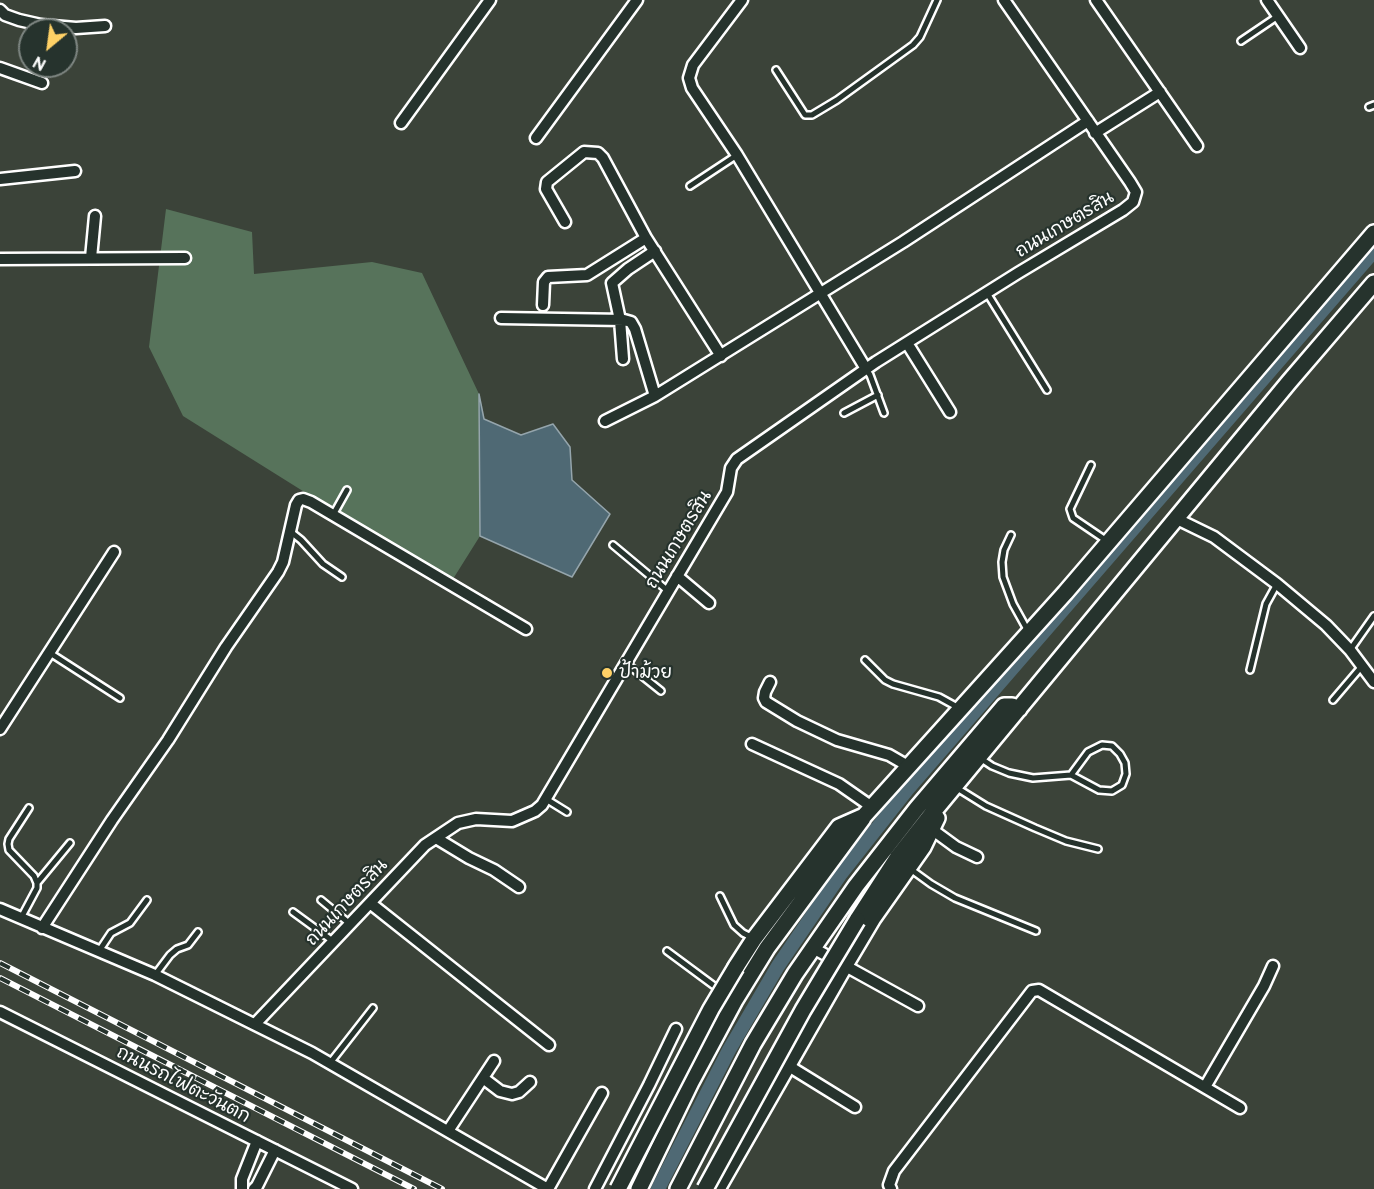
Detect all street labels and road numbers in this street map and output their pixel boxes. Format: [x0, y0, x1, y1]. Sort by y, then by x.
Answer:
street label: ถนนเกษตรสิน [1012, 187, 1118, 263]
street label: ถนนเกษตรสิน [641, 487, 717, 593]
street label: ถนนเกษตรสิน [301, 855, 393, 951]
street label: ถนนรถไฟตะวันตก [113, 1042, 253, 1128]

